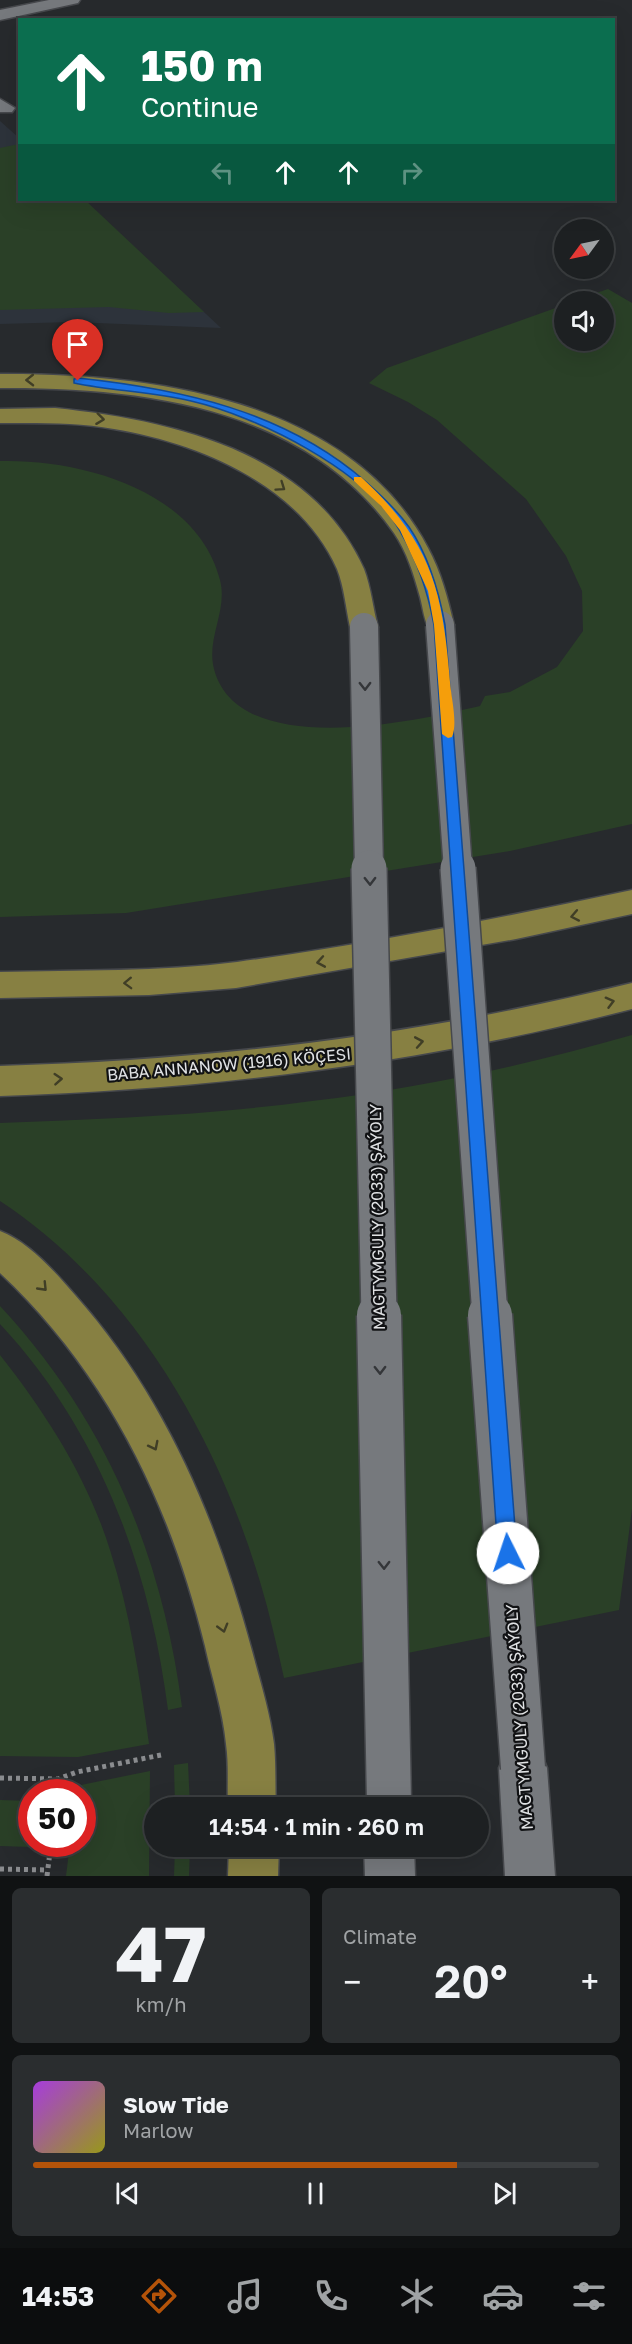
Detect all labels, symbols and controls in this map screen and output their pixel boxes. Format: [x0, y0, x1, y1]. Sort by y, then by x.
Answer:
text: 150 m [141, 40, 263, 90]
icon: ahead [42, 42, 120, 120]
text: Continue [141, 91, 259, 123]
icon: left [206, 156, 239, 189]
icon: ahead [269, 156, 302, 189]
icon: ahead [332, 156, 365, 189]
icon: right [395, 156, 428, 189]
north arrow [554, 219, 614, 279]
map controls [554, 219, 614, 351]
button: sound [554, 291, 614, 351]
pin [52, 319, 103, 381]
icon: arrive [61, 328, 94, 361]
one-way arrow [26, 374, 35, 386]
one-way arrow [96, 412, 105, 425]
one-way arrow [274, 480, 285, 491]
one-way arrow [359, 681, 372, 690]
one-way arrow [363, 876, 376, 885]
one-way arrow [570, 909, 580, 922]
one-way arrow [317, 955, 326, 967]
one-way arrow [123, 977, 132, 989]
one-way arrow [604, 997, 615, 1009]
one-way arrow [414, 1036, 424, 1049]
street label: BABA ANNANOW (1916) KÖÇESI [106, 1043, 352, 1085]
one-way arrow [54, 1072, 63, 1085]
street label: MAGTYMGULY (2033) ŞAÝOLY [365, 1103, 389, 1330]
one-way arrow [36, 1280, 47, 1291]
one-way arrow [374, 1365, 386, 1374]
one-way arrow [147, 1440, 159, 1451]
position arrow [476, 1521, 540, 1585]
one-way arrow [378, 1560, 390, 1569]
street label: MAGTYMGULY (2033) ŞAÝOLY [501, 1603, 537, 1831]
one-way arrow [216, 1622, 228, 1633]
speed limit sign: 50 [18, 1779, 96, 1857]
text: 14:54 · 1 min · 260 m [209, 1813, 424, 1840]
text: 47 [115, 1906, 207, 1999]
text: Climate [343, 1924, 417, 1948]
text: 20° [434, 1954, 508, 2008]
text: − [343, 1962, 361, 2001]
text: + [581, 1962, 599, 2001]
text: km/h [136, 1992, 186, 2016]
text: Slow Tide [123, 2091, 229, 2118]
text: Marlow [123, 2118, 194, 2142]
icon: previous [111, 2177, 144, 2210]
icon: pause [299, 2177, 332, 2210]
icon: next [488, 2177, 521, 2210]
icon: directions [138, 2275, 180, 2317]
icon: music [224, 2275, 266, 2317]
icon: phone [310, 2275, 352, 2317]
icon: climate [396, 2275, 438, 2317]
icon: car [482, 2275, 524, 2317]
icon: filters [568, 2275, 610, 2317]
text: 14:53 [22, 2280, 94, 2312]

